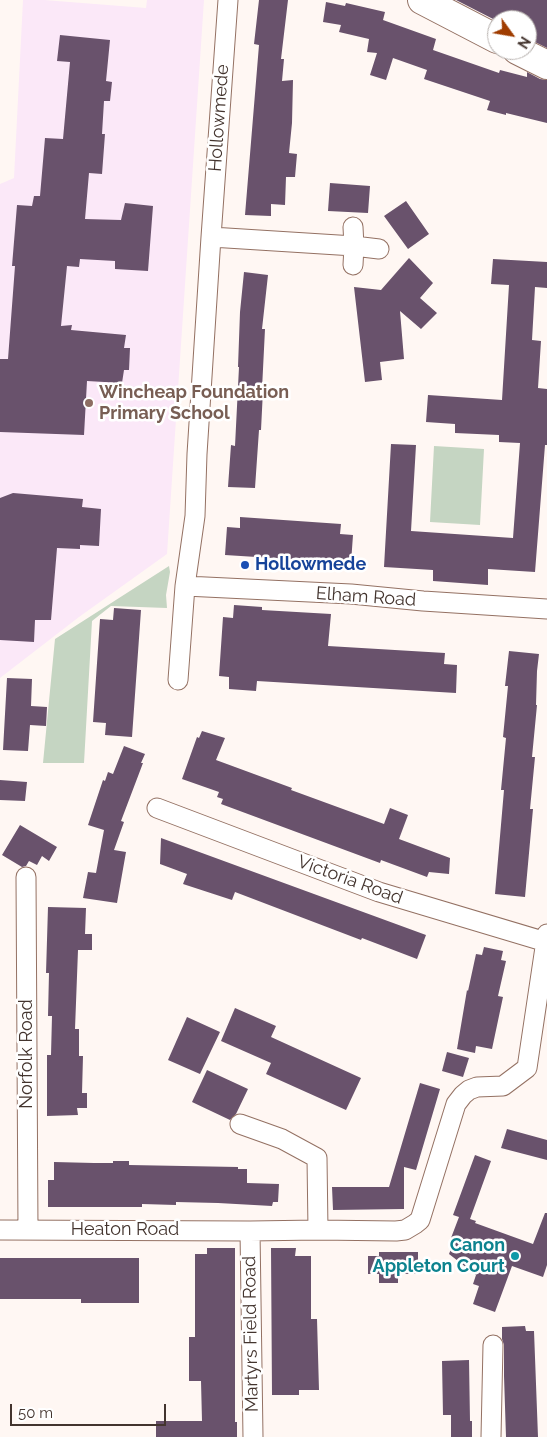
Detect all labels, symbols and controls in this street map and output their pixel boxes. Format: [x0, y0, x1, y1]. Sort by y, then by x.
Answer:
north arrow [487, 10, 537, 60]
text: N [514, 34, 533, 51]
street label: Hollowmede [204, 64, 234, 172]
place label: Wincheap Foundation Primary School [99, 382, 289, 424]
marker: Wincheap Foundation Primary School [83, 397, 95, 409]
place label: Hollowmede [255, 554, 366, 576]
marker: Hollowmede [239, 559, 251, 571]
street label: Elham Road [315, 583, 417, 611]
street label: Victoria Road [294, 851, 406, 909]
street label: Norfolk Road [16, 999, 38, 1109]
street label: Heaton Road [71, 1219, 179, 1241]
place label: Canon Appleton Court [373, 1235, 505, 1278]
marker: Canon Appleton Court [509, 1250, 521, 1262]
street label: Martyrs Field Road [239, 1256, 263, 1412]
scale bar [12, 1394, 169, 1426]
text: 50 m [18, 1404, 53, 1422]

